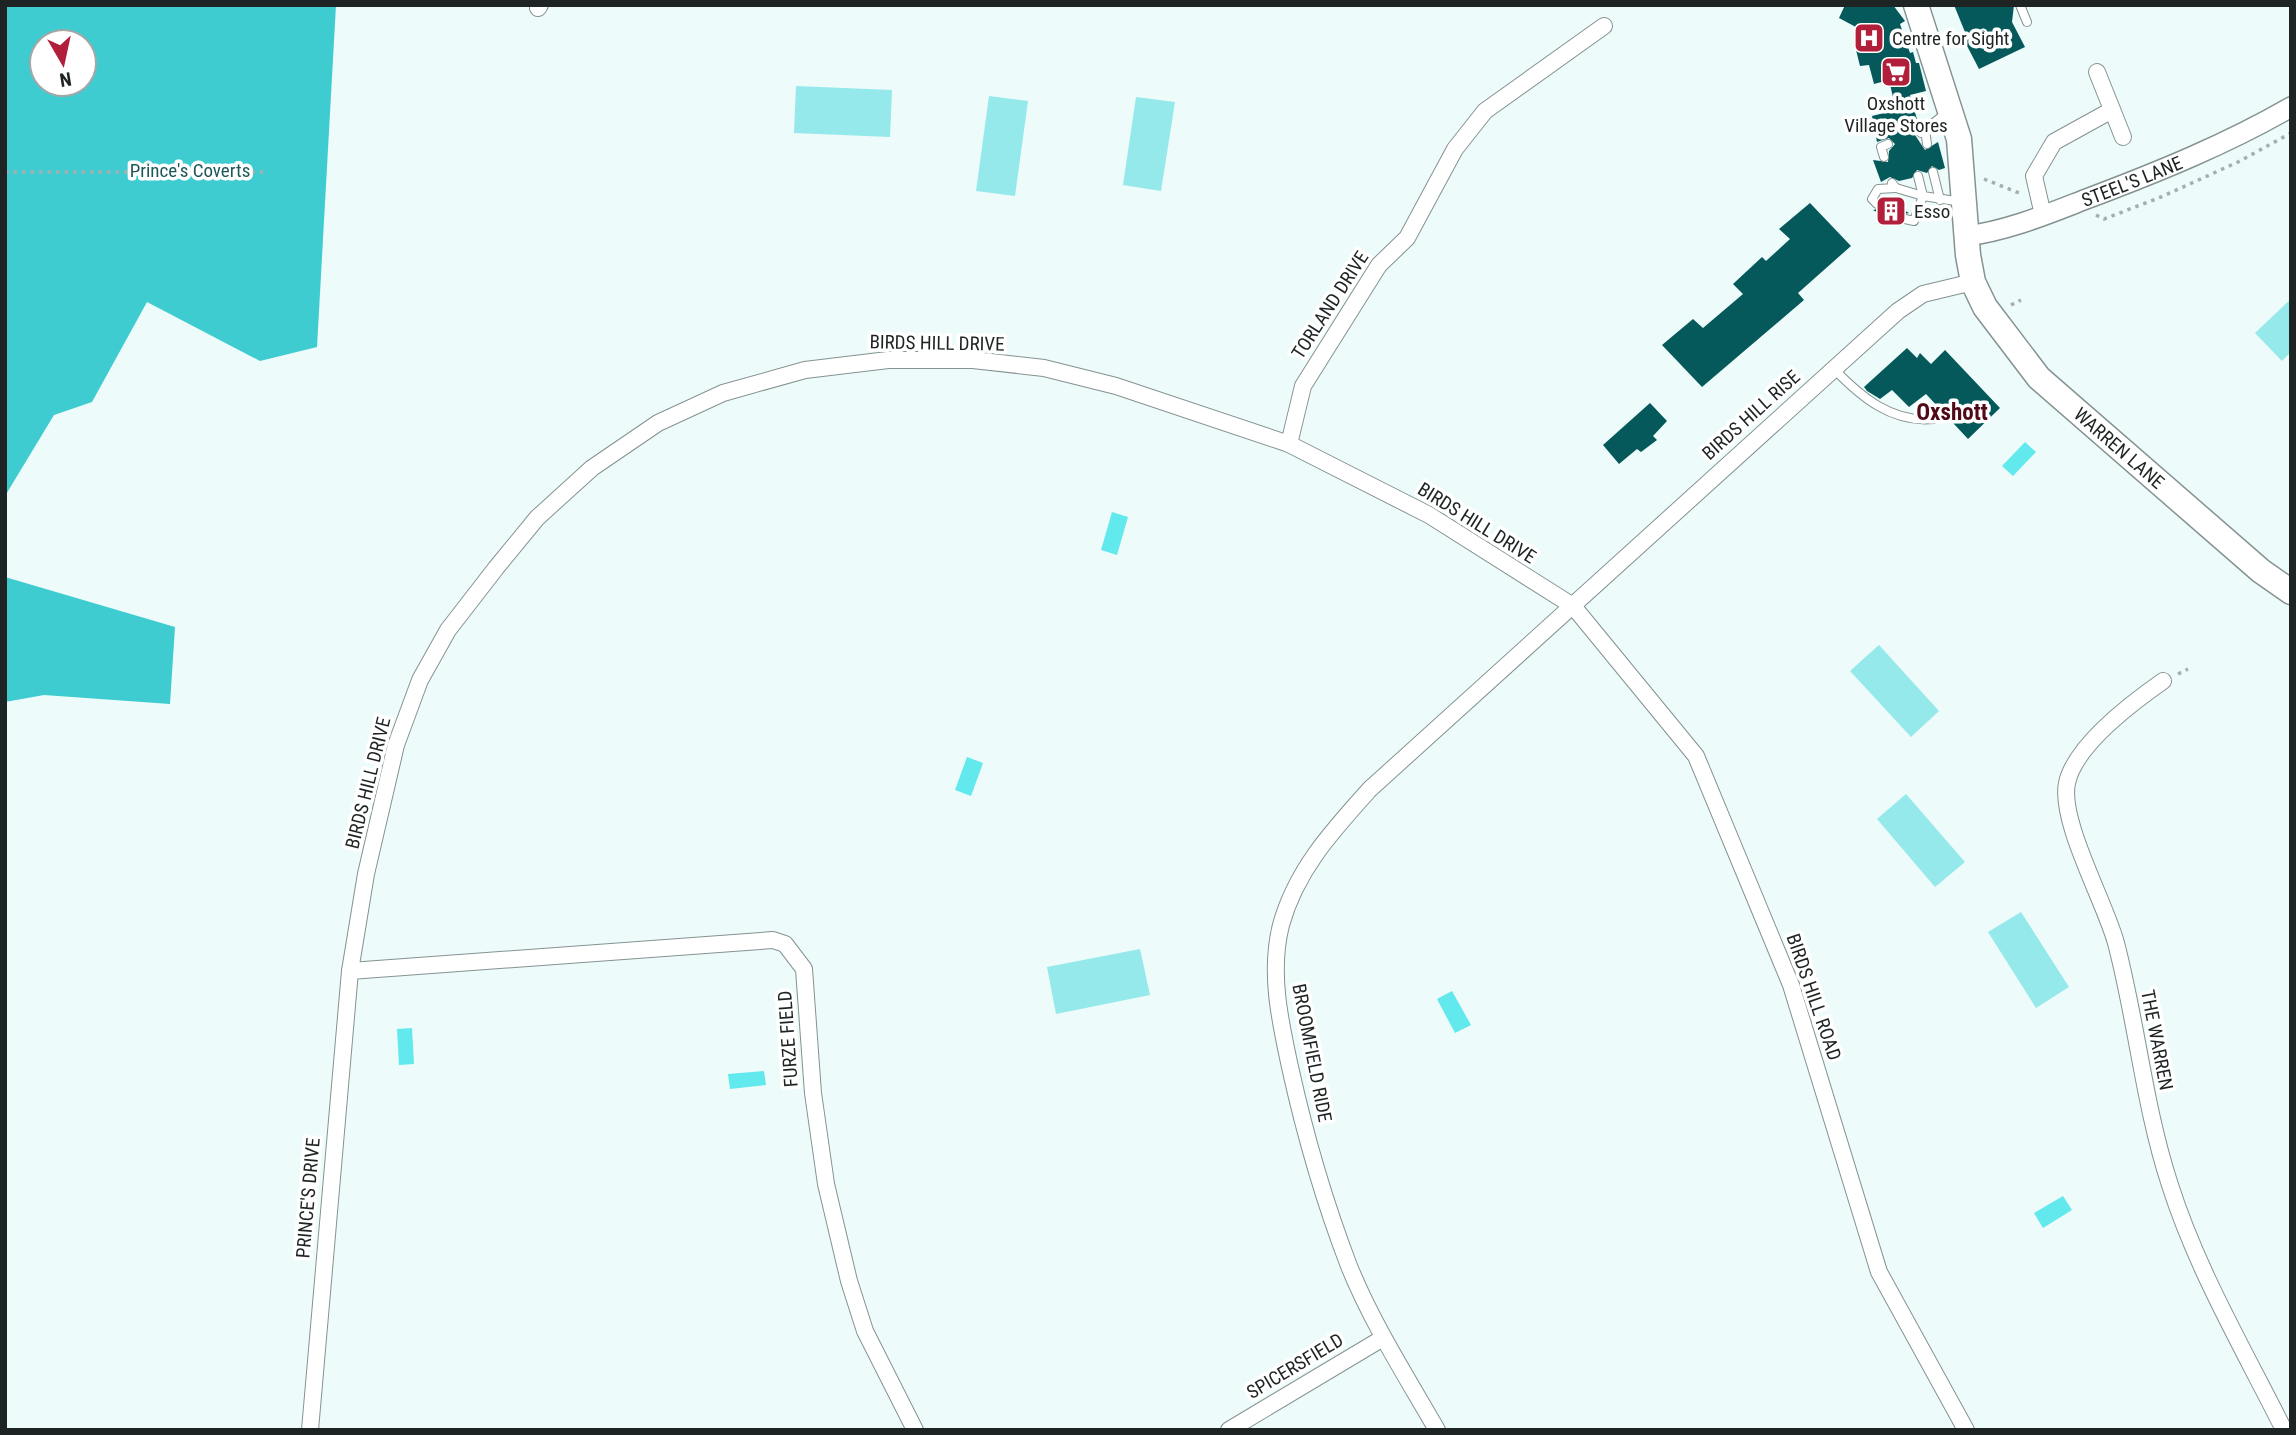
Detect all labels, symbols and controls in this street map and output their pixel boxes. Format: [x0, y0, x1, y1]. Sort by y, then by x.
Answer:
hospital icon: Centre for Sight [1852, 21, 1886, 55]
place label: Centre for Sight [1892, 27, 2009, 50]
north arrow [28, 28, 98, 98]
supermarket icon: Oxshott Village Stores [1879, 55, 1913, 89]
text: N [58, 67, 73, 92]
place label: Oxshott Village Stores [1844, 92, 1948, 137]
street label: STEEL'S LANE [2078, 151, 2186, 211]
park label: Prince's Coverts [130, 159, 250, 182]
building icon: Esso [1874, 194, 1908, 228]
place label: Esso [1914, 200, 1950, 223]
street label: TORLAND DRIVE [1287, 247, 1373, 363]
street label: BIRDS HILL DRIVE [869, 330, 1005, 356]
street label: BIRDS HILL RISE [1697, 365, 1805, 465]
district label: Oxshott [1916, 399, 1988, 426]
street label: WARREN LANE [2069, 402, 2169, 493]
street label: BIRDS HILL DRIVE [1414, 477, 1540, 569]
street label: BIRDS HILL DRIVE [341, 715, 395, 851]
street label: BIRDS HILL ROAD [1782, 931, 1846, 1063]
street label: BROOMFIELD RIDE [1287, 982, 1337, 1124]
street label: THE WARREN [2136, 988, 2178, 1092]
street label: FURZE FIELD [773, 990, 803, 1088]
street label: PRINCE'S DRIVE [291, 1137, 325, 1259]
street label: SPICERSFIELD [1243, 1328, 1347, 1404]

